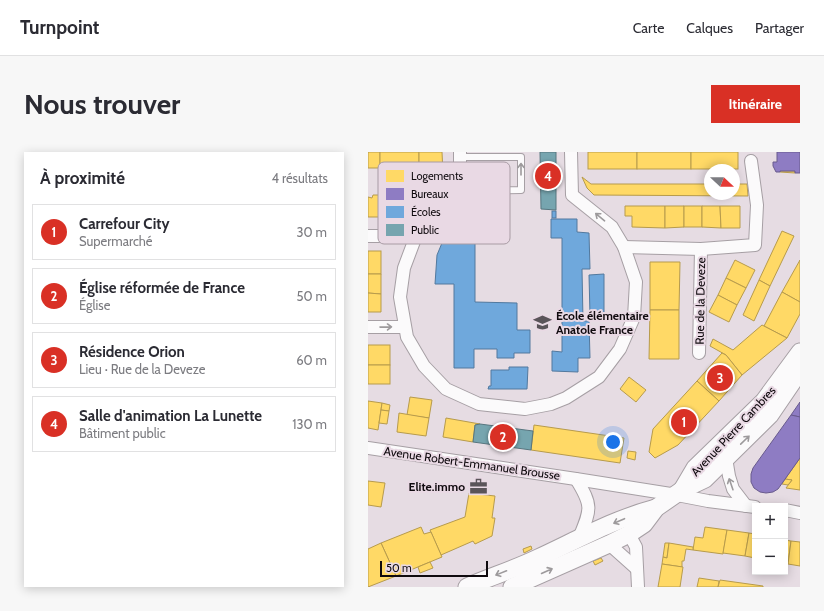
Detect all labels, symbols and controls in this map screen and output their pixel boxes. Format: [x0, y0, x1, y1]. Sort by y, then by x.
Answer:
text: Turnpoint [20, 16, 99, 39]
text: Carte [633, 19, 664, 37]
text: Calques [686, 19, 733, 37]
text: Partager [755, 19, 804, 37]
button: Itinéraire [711, 85, 800, 123]
text: Nous trouver [24, 87, 180, 121]
pin: 4 [535, 161, 561, 191]
legend [378, 162, 510, 244]
one-way arrow [517, 163, 525, 176]
north arrow [704, 164, 740, 200]
text: À proximité [40, 168, 125, 188]
text: Logements [411, 169, 464, 183]
text: 4 résultats [272, 170, 328, 186]
text: Bureaux [411, 187, 449, 201]
text: Écoles [411, 205, 441, 219]
one-way arrow [594, 212, 605, 221]
text: Carrefour City [79, 215, 170, 233]
text: Public [411, 223, 439, 237]
text: 1 [52, 224, 56, 240]
text: 30 m [297, 224, 327, 240]
text: Supermarché [79, 233, 153, 249]
street label: Rue de la Deveze [692, 257, 708, 345]
text: Église réformée de France [79, 279, 245, 297]
text: 2 [51, 288, 57, 304]
text: 50 m [297, 288, 327, 304]
text: Église [79, 297, 110, 313]
place label: École élémentaire Anatole France [556, 308, 649, 337]
school or university icon: École élémentaire Anatole France [533, 312, 553, 332]
one-way arrow [379, 323, 392, 331]
text: Résidence Orion [79, 343, 185, 361]
text: 3 [50, 352, 58, 368]
text: 60 m [296, 352, 327, 368]
text: Lieu · Rue de la Deveze [79, 361, 205, 377]
pin: 3 [707, 363, 733, 393]
street label: Avenue Pierre Cambres [687, 383, 779, 479]
text: Salle d'animation La Lunette [79, 407, 262, 425]
pin: 1 [671, 407, 697, 437]
text: 4 [50, 416, 58, 432]
text: 130 m [292, 416, 327, 432]
pin: 2 [490, 422, 516, 452]
text: Bâtiment public [79, 425, 166, 441]
your location [603, 432, 623, 452]
one-way arrow [740, 435, 750, 445]
street label: Avenue Robert-Emmanuel Brousse [383, 443, 561, 483]
office icon: Elite.immo [468, 476, 488, 496]
one-way arrow [727, 478, 735, 490]
place label: Elite.immo [409, 479, 465, 494]
map controls [752, 503, 788, 575]
button: + [752, 503, 788, 539]
one-way arrow [614, 517, 626, 525]
button: − [752, 539, 788, 575]
scale bar [380, 559, 488, 578]
text: 50 m [386, 561, 412, 575]
one-way arrow [541, 567, 553, 575]
one-way arrow [495, 570, 507, 578]

